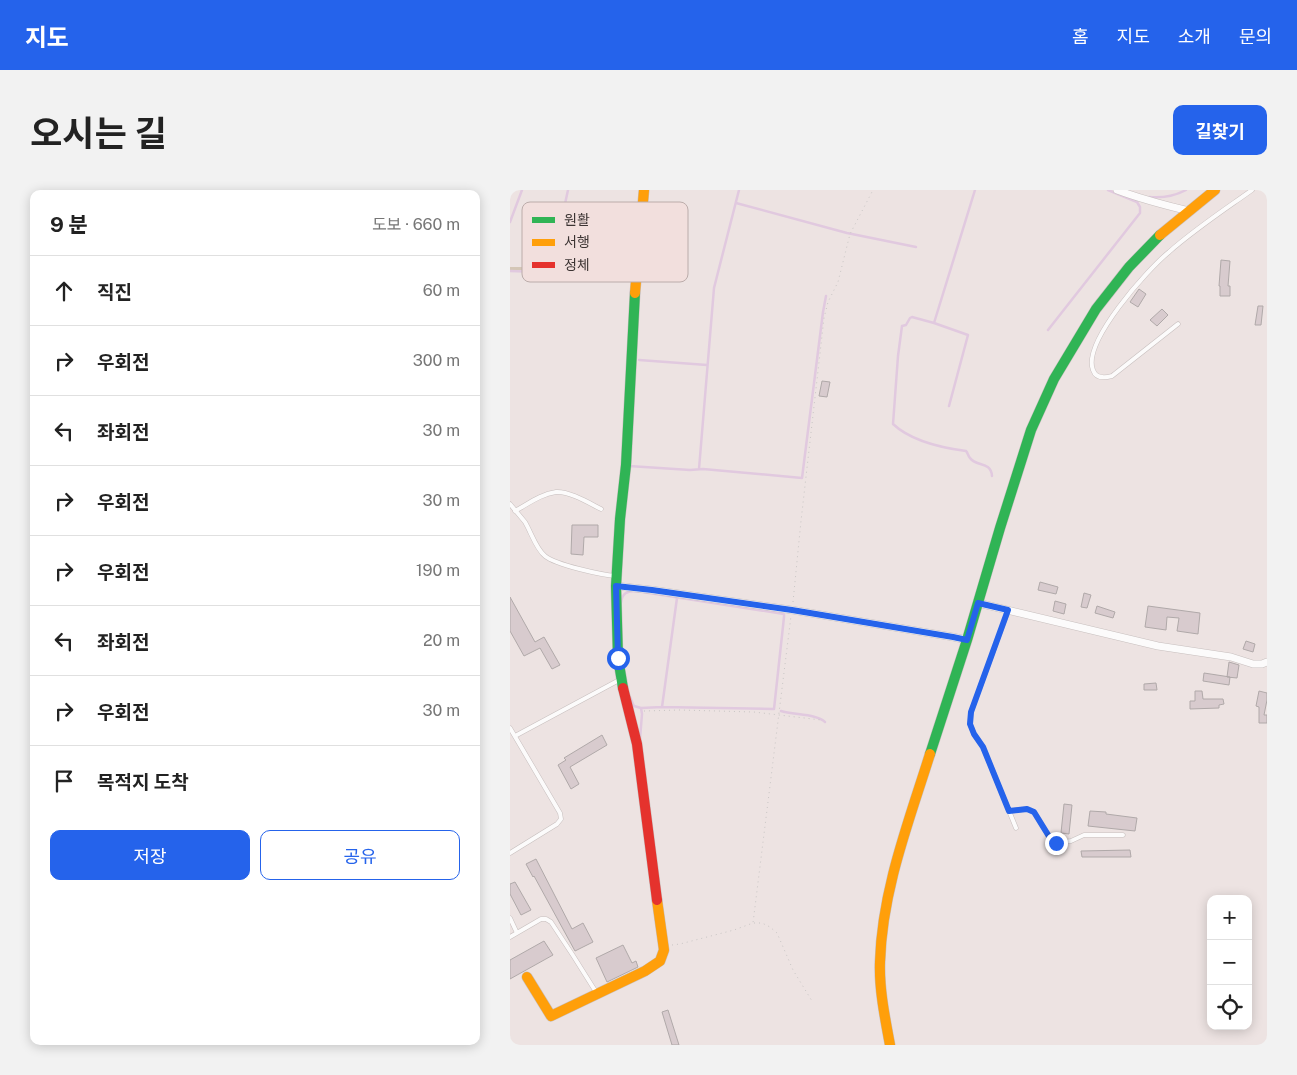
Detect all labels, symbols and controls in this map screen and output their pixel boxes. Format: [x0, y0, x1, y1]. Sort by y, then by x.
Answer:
text: 지도 [25, 23, 69, 51]
text: 홈 [1072, 26, 1089, 47]
text: 지도 [1117, 26, 1150, 47]
text: 소개 [1178, 26, 1211, 47]
text: 문의 [1239, 26, 1272, 47]
button: 길찾기 [1173, 105, 1267, 155]
text: 오시는 길 [30, 113, 167, 154]
legend [522, 202, 688, 282]
text: 9 분 [50, 212, 88, 237]
text: 원활 [564, 212, 590, 228]
text: 도보 · 660 m [372, 215, 460, 234]
text: 서행 [564, 234, 590, 250]
text: 정체 [564, 257, 590, 273]
icon: ahead [50, 277, 78, 305]
text: 직진 [97, 281, 132, 303]
text: 60 m [423, 281, 460, 300]
icon: right [50, 347, 78, 375]
text: 우회전 [97, 351, 149, 373]
text: 300 m [413, 351, 460, 370]
icon: left [50, 417, 78, 445]
text: 좌회전 [97, 421, 149, 443]
text: 30 m [423, 421, 460, 440]
icon: right [50, 487, 78, 515]
text: 우회전 [97, 491, 149, 513]
text: 30 m [423, 491, 460, 510]
icon: right [50, 557, 78, 585]
text: 우회전 [97, 561, 149, 583]
text: 190 m [416, 561, 460, 580]
icon: left [50, 627, 78, 655]
text: 좌회전 [97, 631, 149, 653]
text: 20 m [423, 631, 460, 650]
route start [607, 647, 630, 670]
icon: right [50, 697, 78, 725]
text: 우회전 [97, 701, 149, 723]
text: 30 m [423, 701, 460, 720]
icon: arrive [50, 767, 78, 795]
text: 목적지 도착 [97, 771, 189, 793]
button: 저장 [50, 830, 250, 880]
button: 공유 [260, 830, 460, 880]
route end [1045, 832, 1068, 855]
map controls [1207, 895, 1252, 1030]
button: + [1207, 895, 1252, 940]
button: − [1207, 940, 1252, 985]
button: locate [1207, 985, 1252, 1030]

